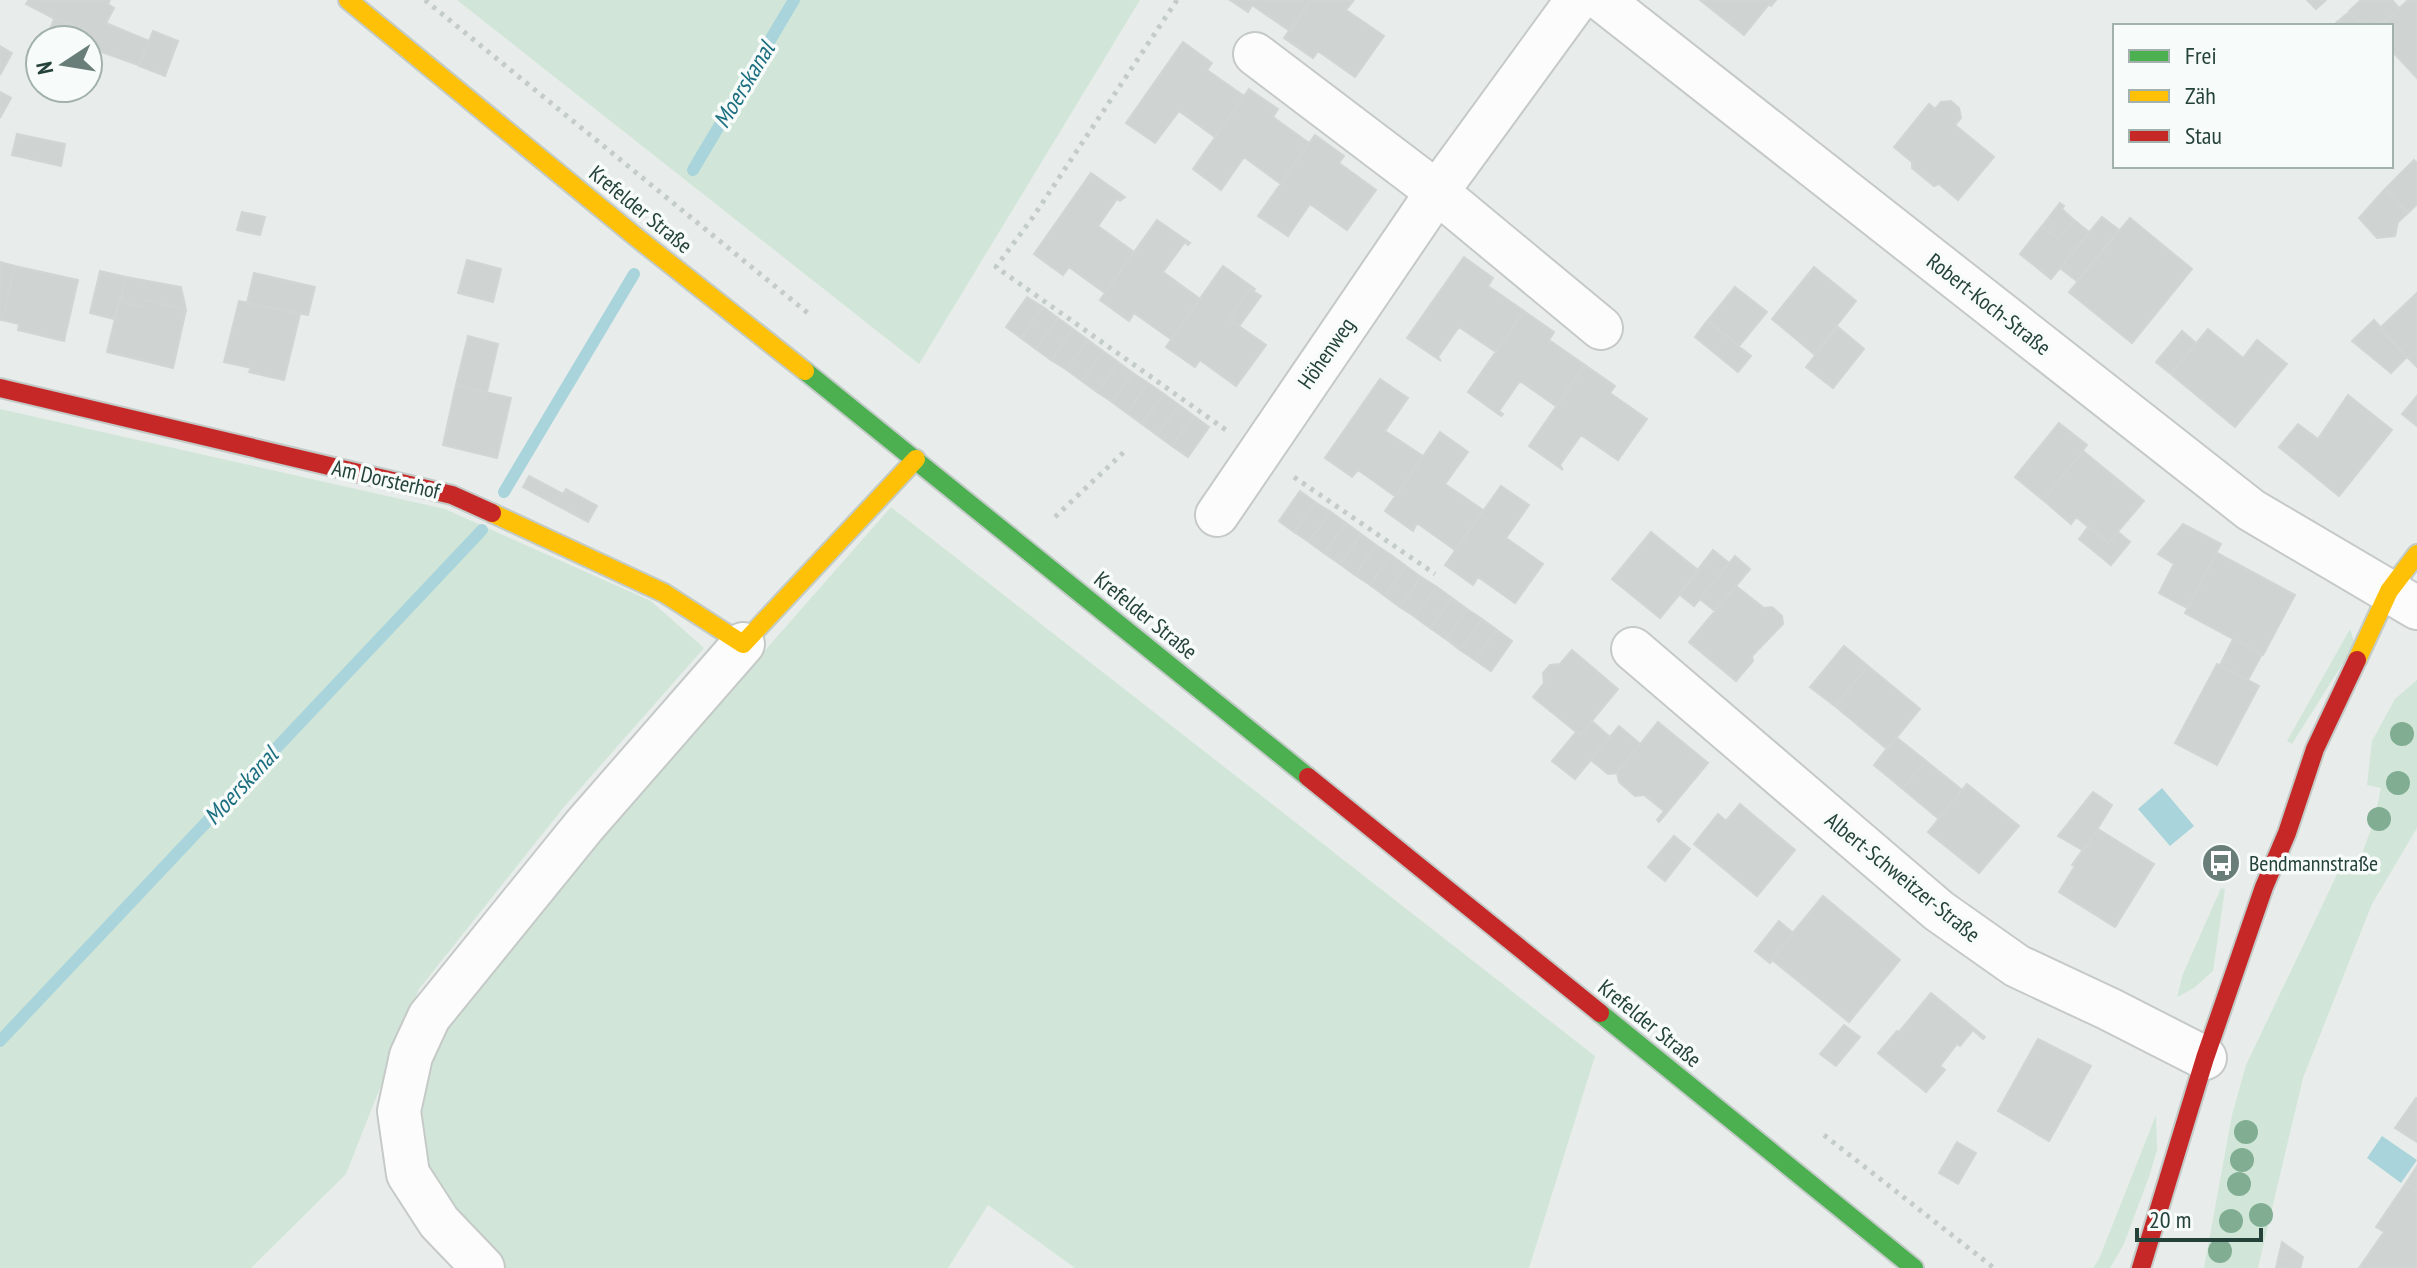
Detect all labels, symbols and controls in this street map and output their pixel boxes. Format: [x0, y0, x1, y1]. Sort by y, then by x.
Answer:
north arrow [24, 24, 104, 104]
legend [2113, 24, 2393, 168]
water label: Moerskanal [706, 34, 783, 133]
text: Frei [2185, 40, 2217, 71]
text: N [30, 59, 59, 77]
text: Zäh [2185, 80, 2216, 111]
text: Stau [2185, 120, 2222, 151]
street label: Krefelder Straße [584, 159, 698, 259]
street label: Robert-Koch-Straße [1921, 247, 2057, 361]
street label: Höhenweg [1291, 312, 1361, 394]
street label: Am Dorsterhof [329, 453, 444, 505]
street label: Krefelder Straße [1089, 565, 1203, 665]
water label: Moerskanal [197, 739, 286, 831]
street label: Albert-Schweitzer-Straße [1820, 806, 1986, 948]
bus stop icon: Bendmannstraße [2200, 842, 2242, 884]
place label: Bendmannstraße [2249, 849, 2378, 877]
street label: Krefelder Straße [1593, 973, 1707, 1073]
scale bar [2137, 1192, 2261, 1242]
text: 20 m [2149, 1204, 2191, 1235]

